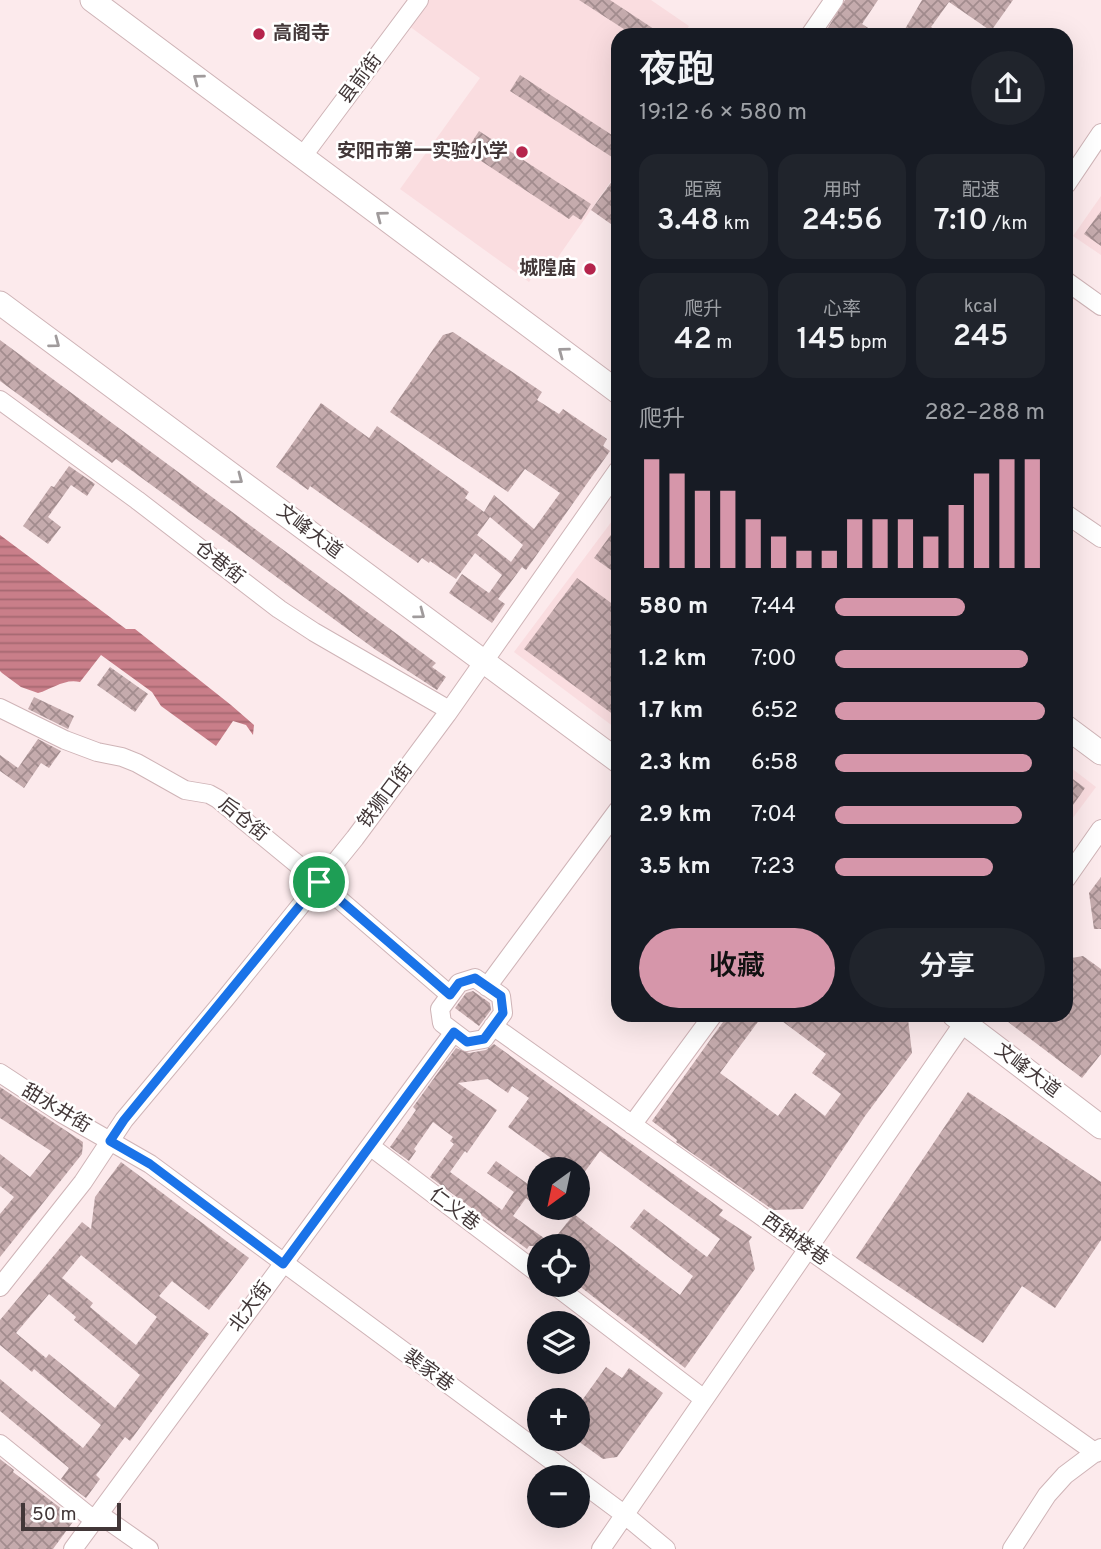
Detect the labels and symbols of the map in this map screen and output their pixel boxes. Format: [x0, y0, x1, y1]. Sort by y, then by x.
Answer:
place label: 高阁寺 [273, 22, 330, 46]
marker: 高阁寺 [251, 26, 267, 42]
street label: 县前街 [334, 49, 388, 109]
one-way arrow [194, 75, 206, 88]
place label: 安阳市第一实验小学 [337, 140, 508, 164]
marker: 安阳市第一实验小学 [514, 144, 530, 160]
one-way arrow [376, 211, 389, 224]
place label: 城隍庙 [519, 257, 576, 281]
marker: 城隍庙 [582, 261, 598, 277]
one-way arrow [47, 335, 60, 348]
one-way arrow [558, 347, 571, 360]
one-way arrow [230, 470, 242, 483]
street label: 文峰大道 [271, 500, 347, 564]
street label: 仓巷街 [189, 536, 249, 590]
one-way arrow [412, 606, 425, 619]
street label: 铁狮口街 [354, 758, 418, 834]
street label: 后仓街 [213, 793, 273, 847]
pin [289, 852, 349, 912]
street label: 文峰大道 [989, 1039, 1065, 1103]
street label: 甜水井街 [17, 1079, 95, 1139]
north arrow [527, 1157, 590, 1220]
street label: 仁义巷 [424, 1183, 484, 1237]
street label: 西钟楼巷 [757, 1208, 833, 1272]
street label: 北大街 [225, 1277, 277, 1337]
street label: 裴家巷 [398, 1345, 458, 1397]
scale bar [21, 1500, 121, 1532]

